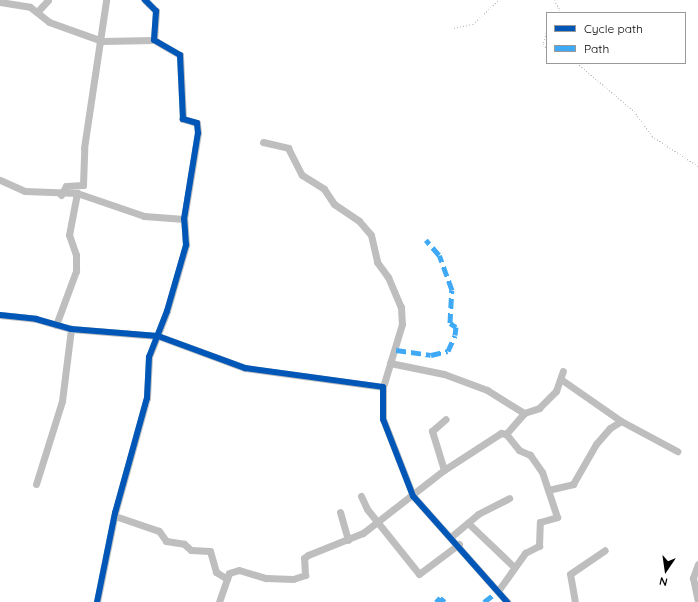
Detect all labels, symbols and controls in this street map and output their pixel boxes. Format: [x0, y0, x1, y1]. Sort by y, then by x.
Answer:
legend [546, 12, 686, 64]
text: Cycle path [584, 21, 643, 36]
text: Path [584, 41, 609, 56]
north arrow [646, 550, 686, 590]
text: N [658, 574, 669, 589]

